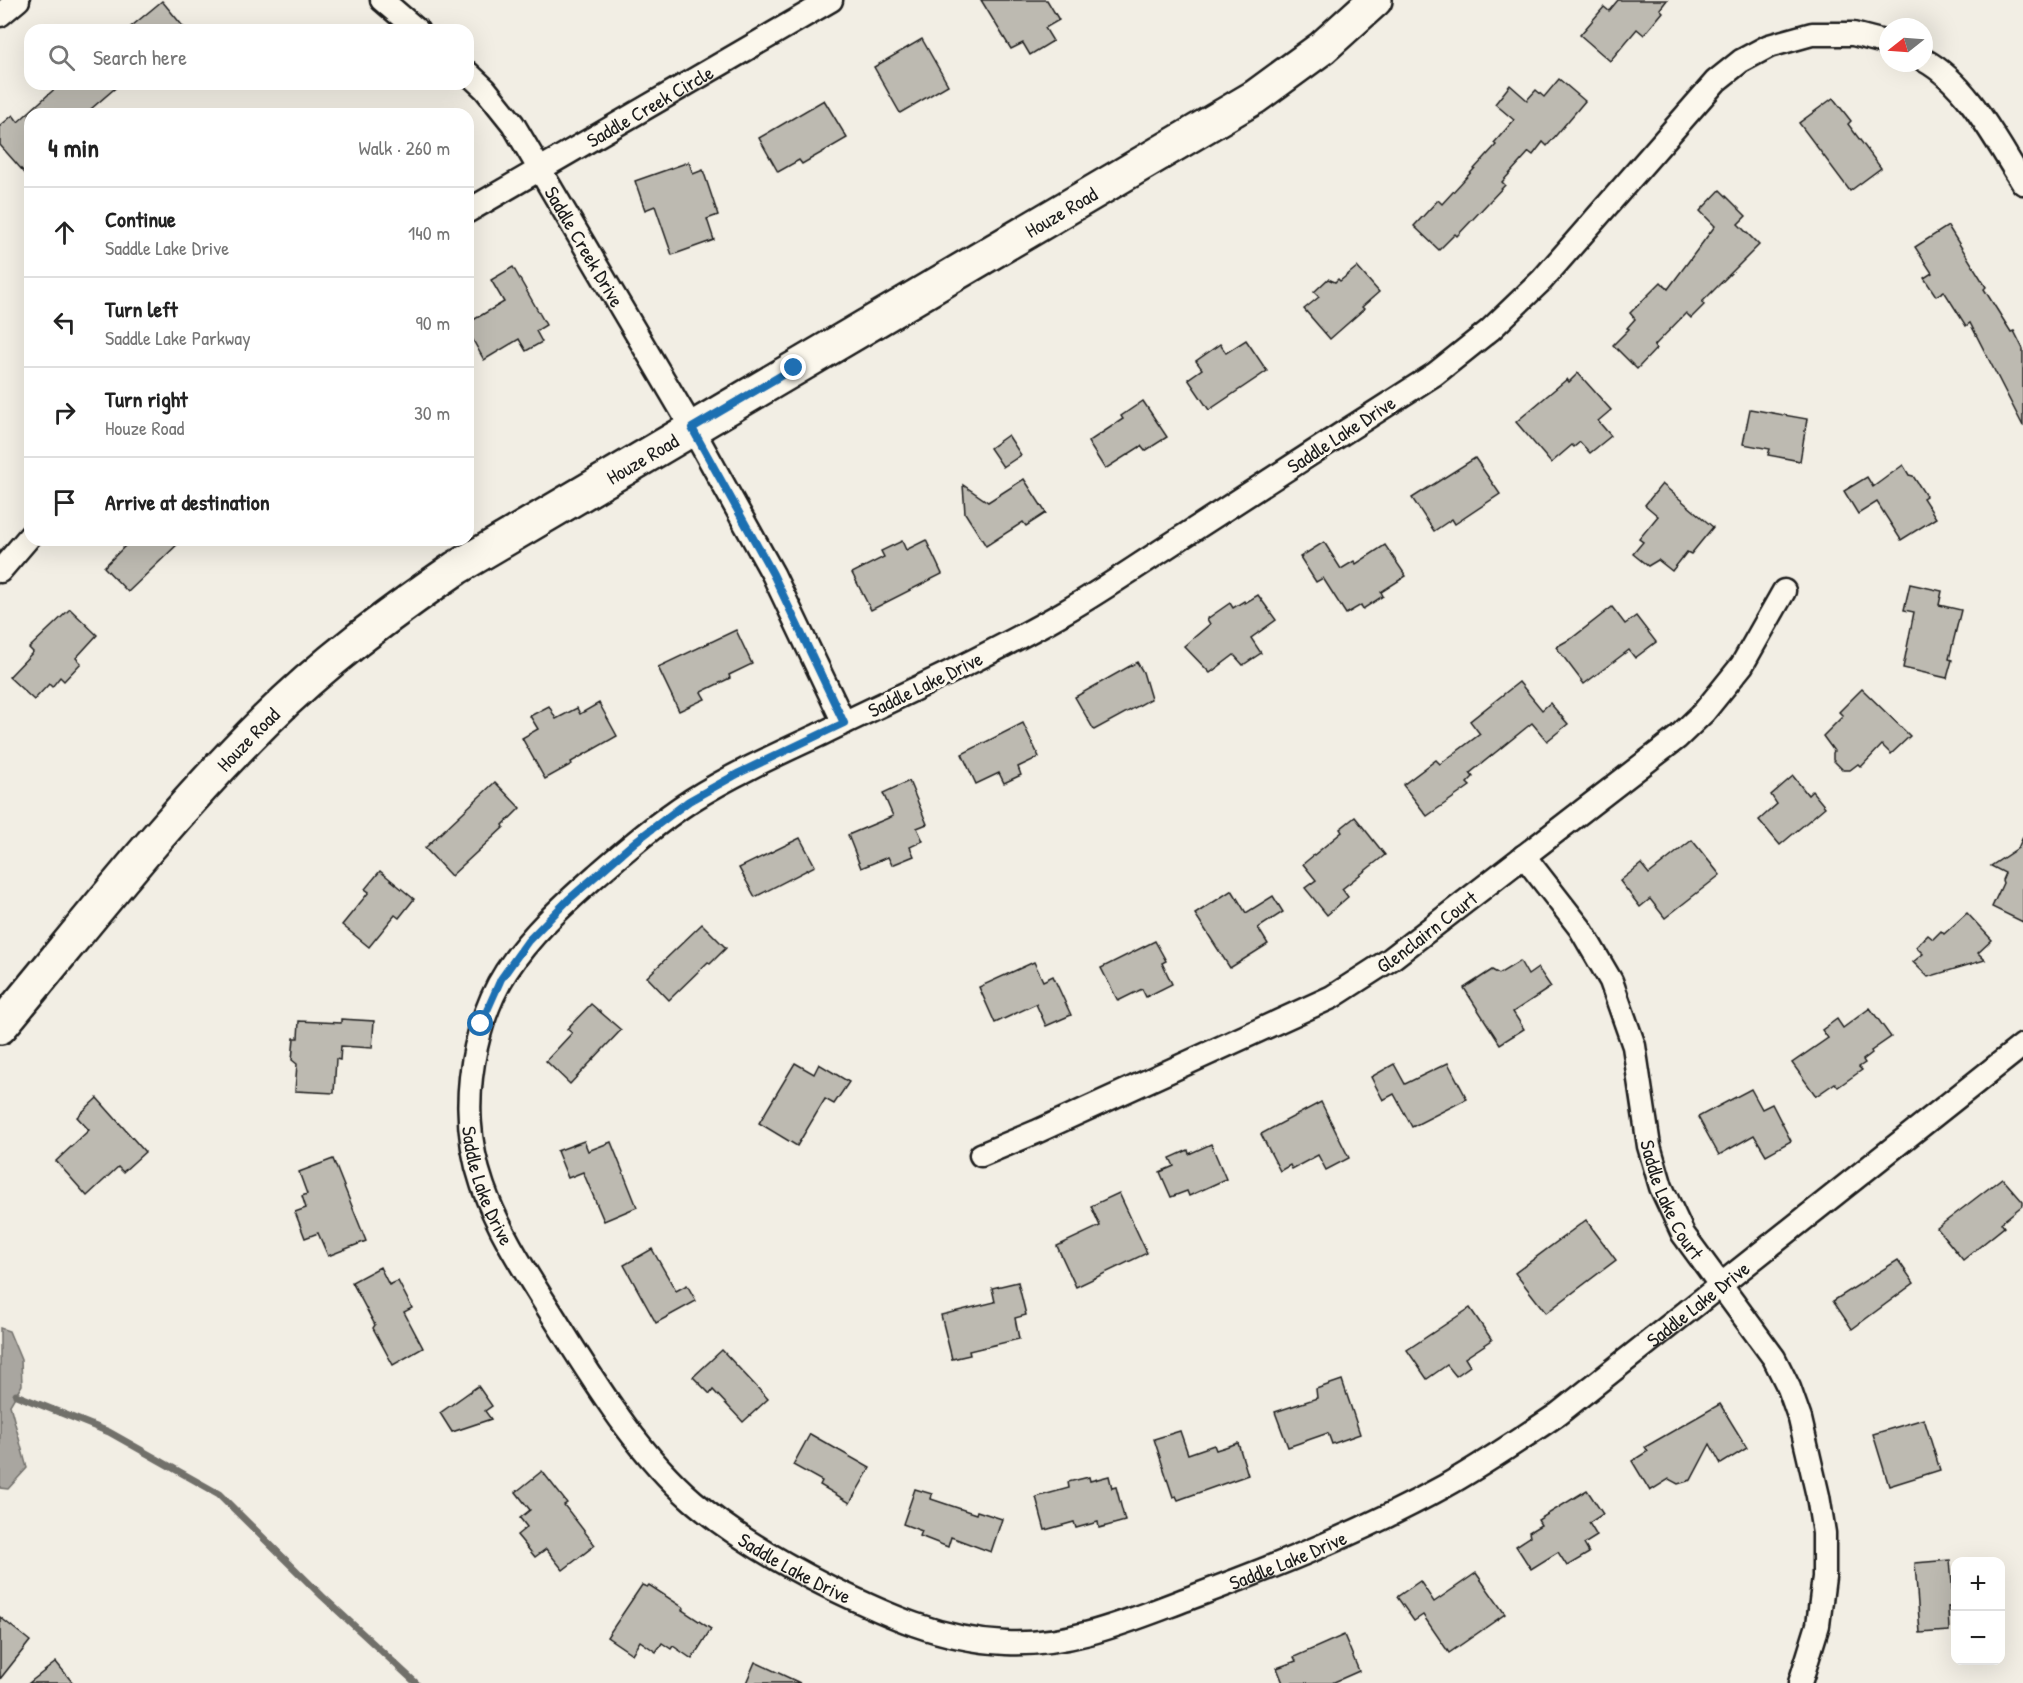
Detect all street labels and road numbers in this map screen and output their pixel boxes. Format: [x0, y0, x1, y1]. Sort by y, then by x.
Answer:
street label: Saddle Creek Circle [581, 58, 718, 153]
street label: Houze Road [1020, 180, 1102, 243]
street label: Saddle Creek Drive [539, 181, 631, 312]
street label: Saddle Lake Drive [1282, 389, 1401, 479]
street label: Houze Road [601, 426, 683, 490]
street label: Saddle Lake Drive [863, 645, 987, 723]
street label: Houze Road [210, 701, 285, 777]
street label: Glenclairn Court [1371, 883, 1483, 979]
street label: Saddle Lake Drive [457, 1125, 521, 1250]
street label: Saddle Lake Court [1635, 1138, 1711, 1265]
street label: Saddle Lake Drive [1640, 1254, 1755, 1353]
street label: Saddle Lake Drive [1225, 1523, 1351, 1596]
street label: Saddle Lake Drive [733, 1526, 856, 1609]

